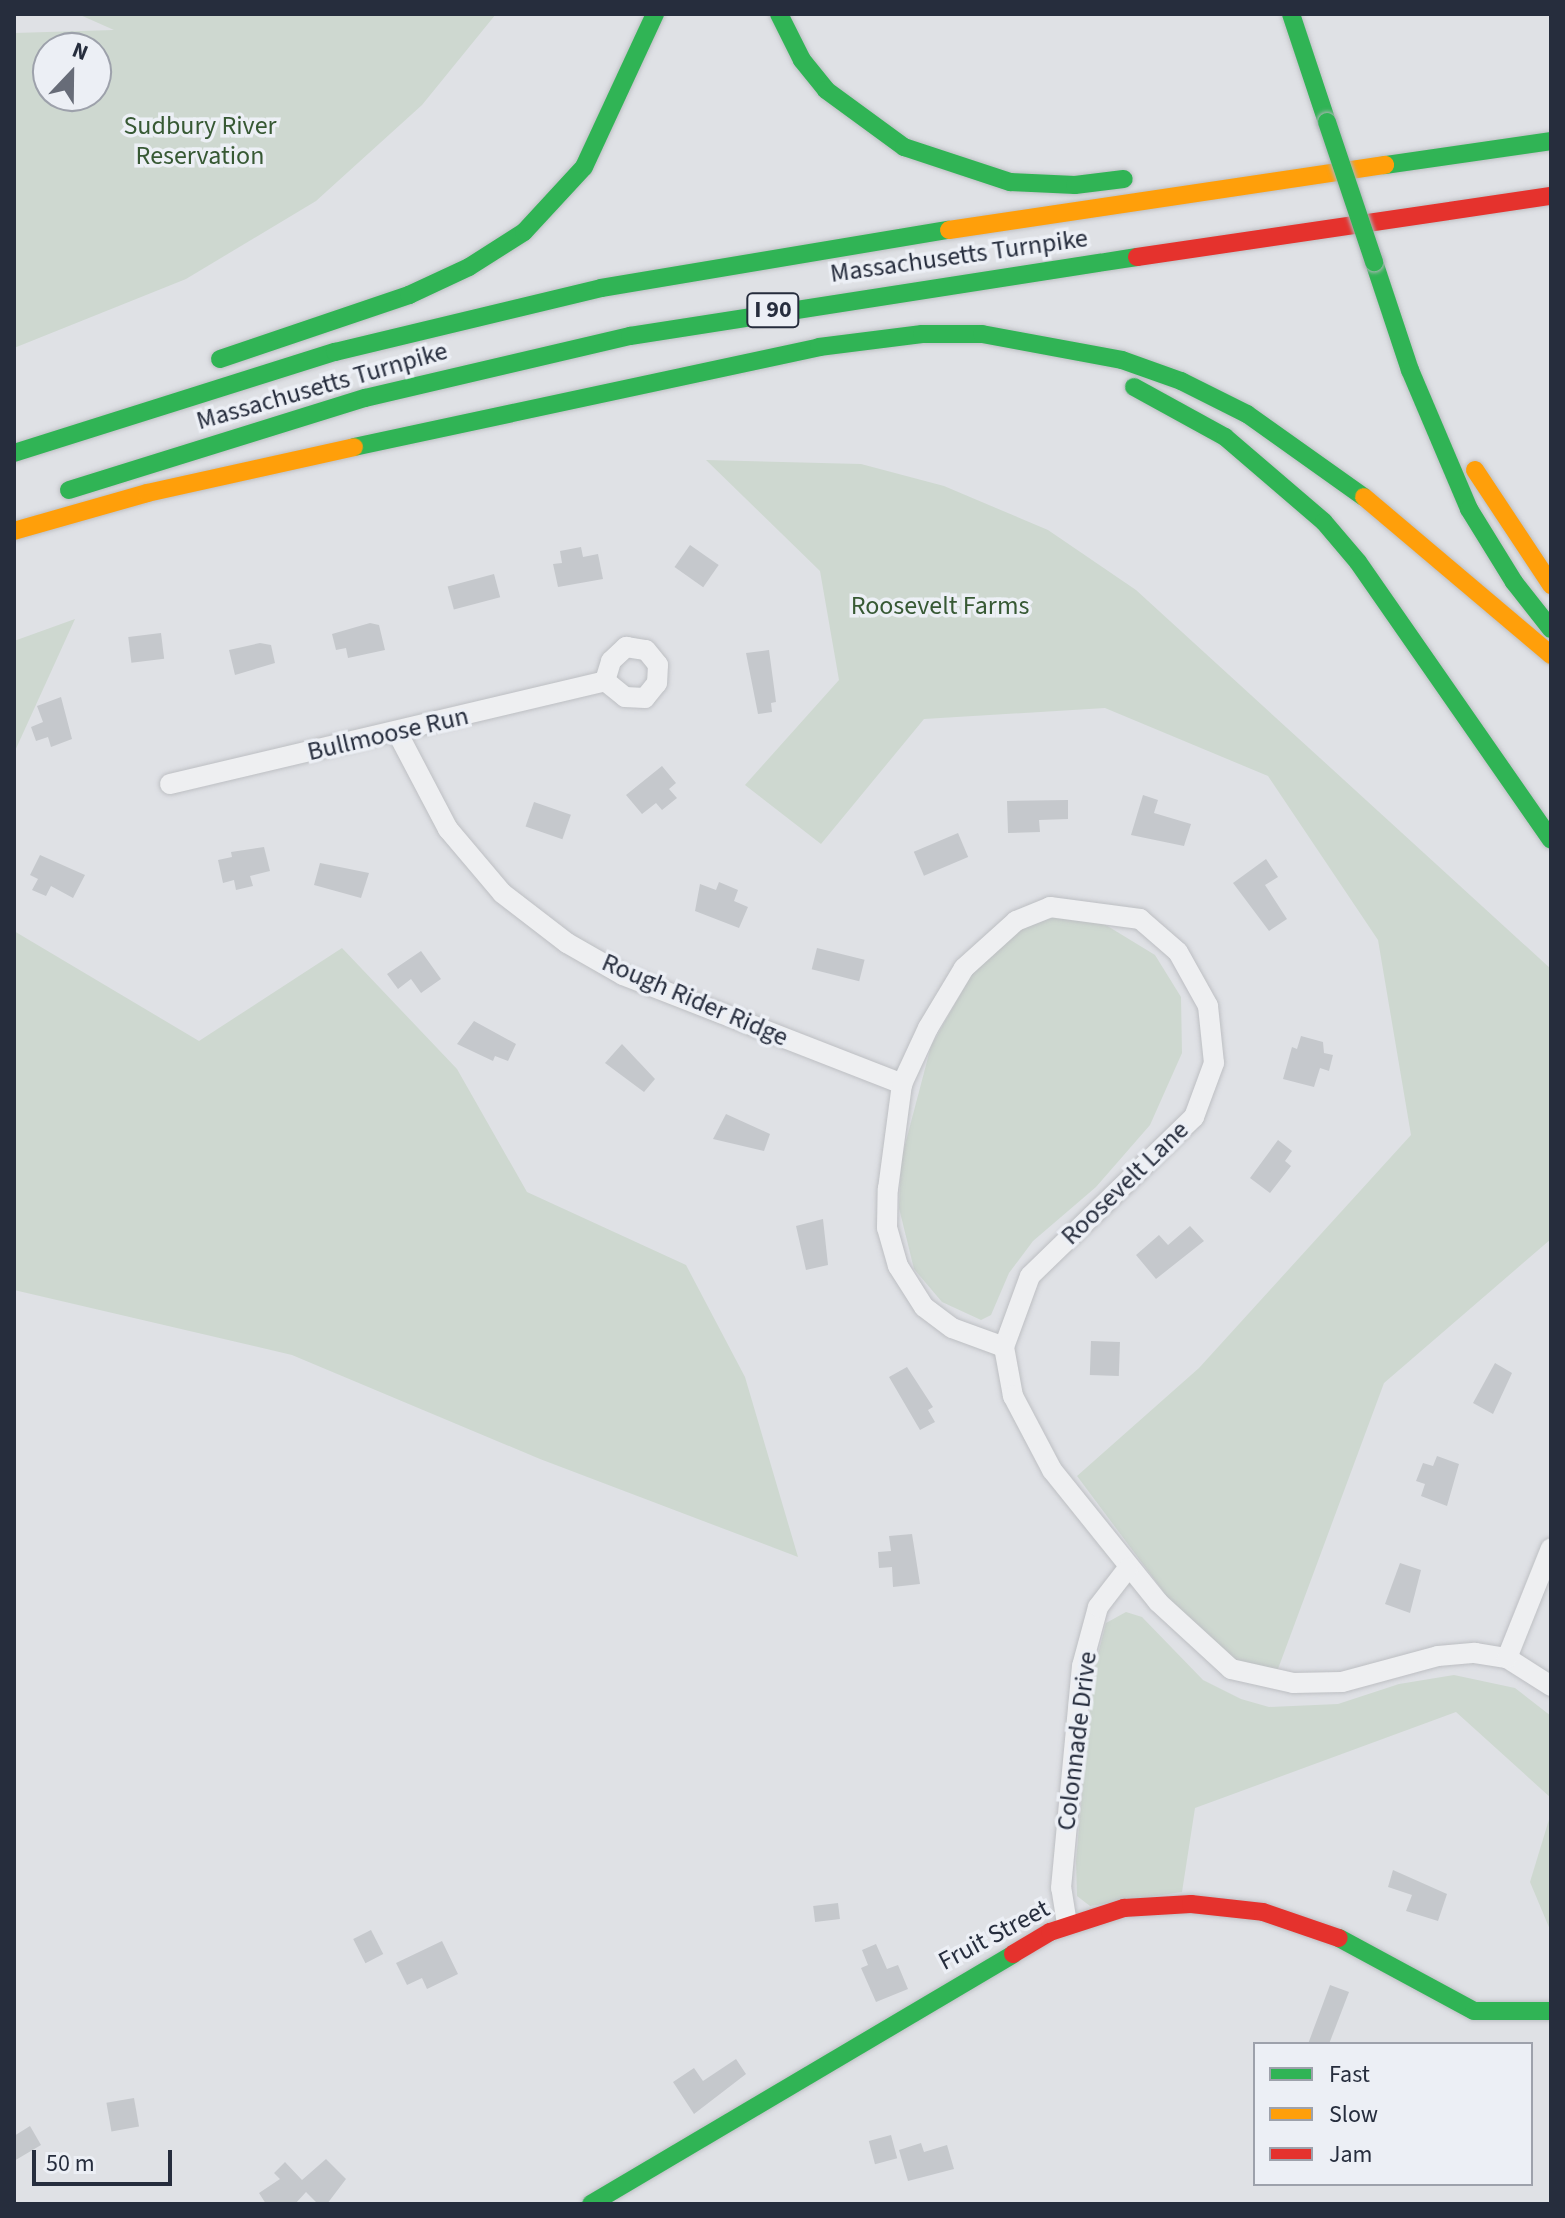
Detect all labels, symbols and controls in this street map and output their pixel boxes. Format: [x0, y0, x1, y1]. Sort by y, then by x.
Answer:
north arrow [32, 32, 112, 112]
text: N [67, 34, 93, 69]
park label: Sudbury River Reservation [123, 110, 277, 172]
street label: Massachusetts Turnpike [828, 222, 1090, 290]
road number: I 90 [745, 290, 801, 330]
street label: Massachusetts Turnpike [193, 335, 451, 437]
park label: Roosevelt Farms [851, 590, 1029, 622]
street label: Bullmoose Run [304, 700, 472, 768]
street label: Rough Rider Ridge [597, 947, 793, 1053]
street label: Roosevelt Lane [1055, 1114, 1195, 1252]
street label: Colonnade Drive [1051, 1650, 1103, 1832]
street label: Fruit Street [933, 1893, 1055, 1977]
legend [1253, 2042, 1533, 2186]
text: Fast [1329, 2057, 1370, 2092]
text: Slow [1329, 2097, 1378, 2132]
scale bar [36, 2134, 176, 2184]
text: Jam [1329, 2137, 1373, 2172]
text: 50 m [46, 2146, 95, 2181]

